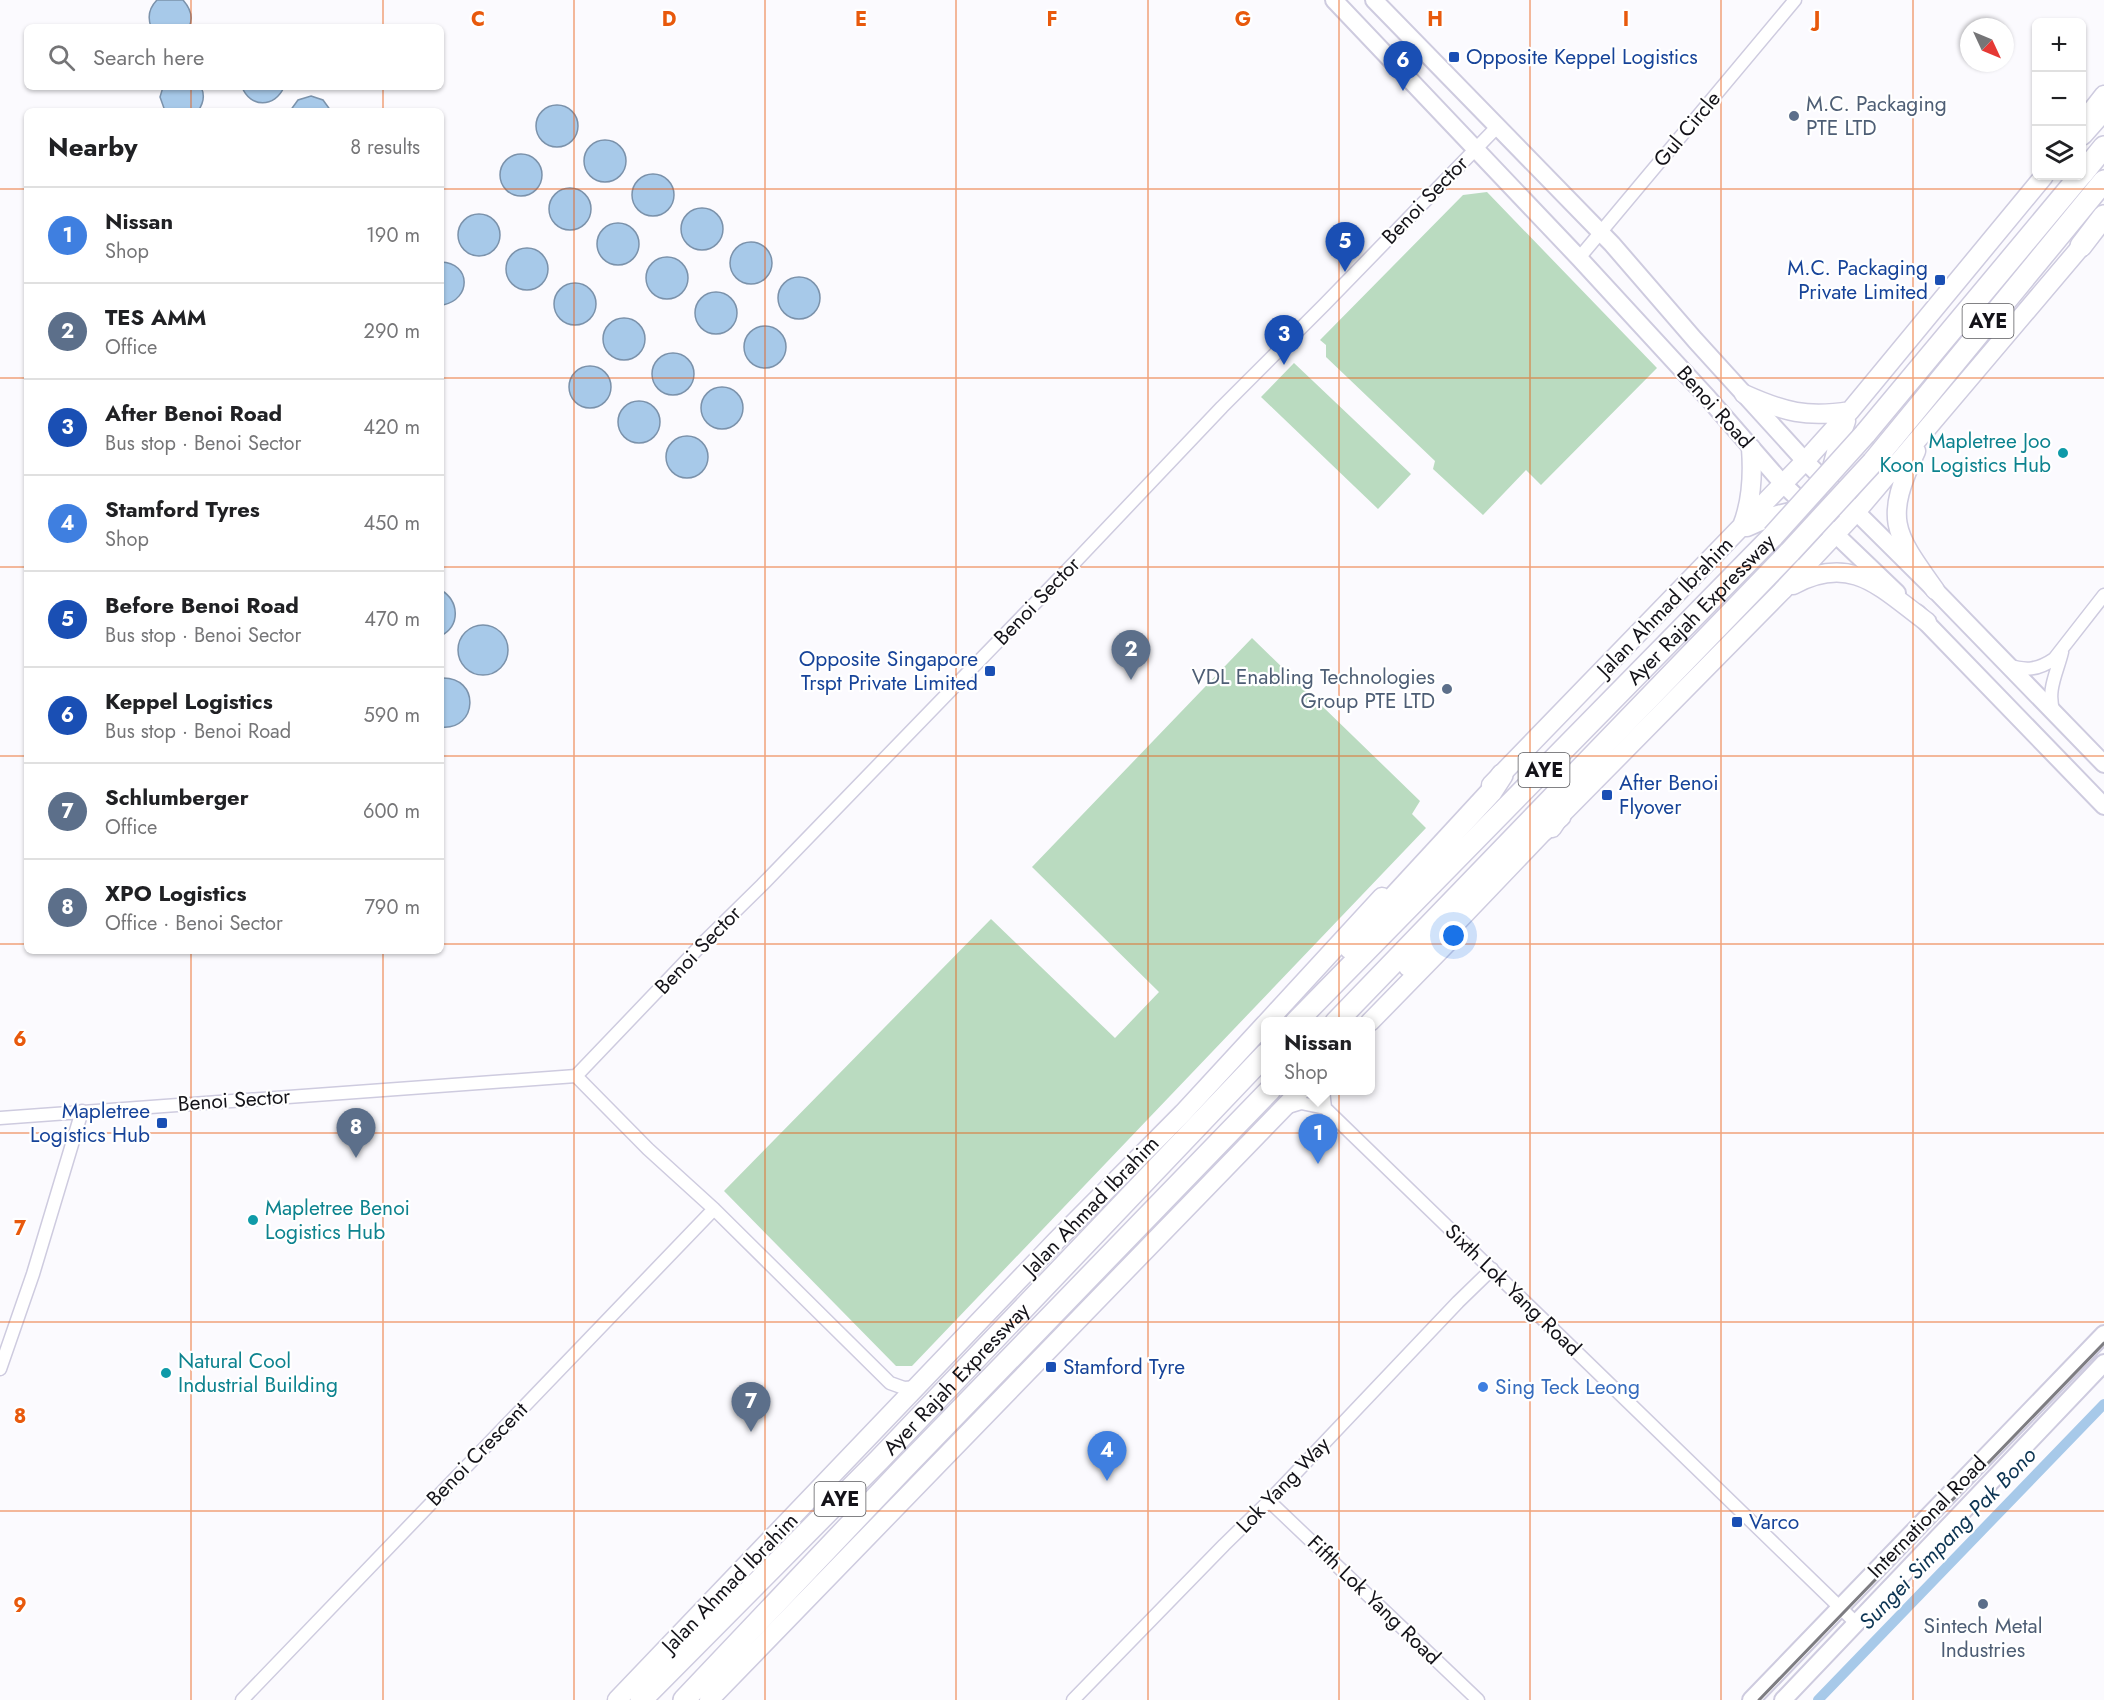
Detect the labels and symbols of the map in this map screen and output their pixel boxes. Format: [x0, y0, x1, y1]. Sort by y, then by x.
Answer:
text: C [471, 5, 485, 34]
text: D [662, 5, 676, 34]
text: E [855, 5, 867, 34]
text: F [1046, 5, 1058, 34]
text: G [1235, 5, 1251, 34]
text: H [1427, 5, 1443, 34]
text: I [1623, 5, 1629, 34]
text: J [1810, 5, 1820, 34]
north arrow [1960, 18, 2014, 72]
pin: 6 [1384, 42, 1422, 91]
place label: Opposite Keppel Logistics [1466, 42, 1698, 72]
marker: Opposite Keppel Logistics [1447, 50, 1461, 64]
street label: Gul Circle [1646, 84, 1728, 173]
place label: M.C. Packaging PTE LTD [1806, 89, 1947, 143]
marker: M.C. Packaging PTE LTD [1787, 109, 1801, 123]
street label: Benoi Sector [1375, 148, 1476, 251]
pin: 5 [1326, 222, 1364, 272]
place label: M.C. Packaging Private Limited [1787, 253, 1928, 307]
marker: M.C. Packaging Private Limited [1933, 273, 1947, 287]
road number: AYE [1962, 304, 2014, 338]
pin: 3 [1264, 316, 1304, 365]
street label: Benoi Road [1670, 359, 1760, 455]
place label: Mapletree Joo Koon Logistics Hub [1879, 426, 2051, 480]
marker: Mapletree Joo Koon Logistics Hub [2056, 446, 2070, 460]
street label: Ayer Rajah Expressway [1620, 527, 1783, 692]
street label: Jalan Ahmad Ibrahim [1588, 530, 1740, 686]
street label: Benoi Sector [987, 549, 1088, 652]
pin: 2 [1112, 630, 1150, 680]
place label: Opposite Singapore Trspt Private Limited [799, 644, 978, 698]
place label: VDL Enabling Technologies Group PTE LTD [1192, 662, 1435, 716]
marker: Opposite Singapore Trspt Private Limited [983, 664, 997, 678]
marker: VDL Enabling Technologies Group PTE LTD [1440, 682, 1454, 696]
road number: AYE [1518, 753, 1570, 787]
place label: After Benoi Flyover [1619, 768, 1719, 822]
marker: After Benoi Flyover [1600, 788, 1614, 802]
street label: Benoi Sector [648, 898, 749, 1001]
your location [1439, 921, 1468, 950]
text: 6 [13, 1025, 27, 1054]
street label: Benoi Sector [177, 1081, 292, 1119]
place label: Mapletree Logistics Hub [30, 1096, 150, 1150]
pin: 8 [336, 1108, 376, 1158]
pin: 1 [1298, 1114, 1338, 1164]
marker: Mapletree Logistics Hub [155, 1116, 169, 1130]
street label: Jalan Ahmad Ibrahim [1014, 1129, 1166, 1285]
place label: Mapletree Benoi Logistics Hub [265, 1193, 410, 1247]
marker: Mapletree Benoi Logistics Hub [246, 1213, 260, 1227]
text: 7 [14, 1214, 27, 1243]
street label: Sixth Lok Yang Road [1438, 1217, 1588, 1363]
street label: Ayer Rajah Expressway [876, 1295, 1037, 1462]
place label: Natural Cool Industrial Building [178, 1346, 338, 1400]
place label: Stamford Tyre [1063, 1352, 1185, 1382]
marker: Stamford Tyre [1044, 1360, 1058, 1374]
marker: Natural Cool Industrial Building [159, 1366, 173, 1380]
place label: Sing Teck Leong [1495, 1372, 1640, 1402]
marker: Sing Teck Leong [1476, 1380, 1490, 1394]
pin: 7 [732, 1382, 771, 1432]
street label: Benoi Crescent [420, 1395, 534, 1513]
text: 8 [14, 1402, 26, 1431]
street label: Lok Yang Way [1229, 1430, 1337, 1540]
pin: 4 [1088, 1432, 1126, 1481]
water label: Sungei Simpang Pak Bono [1851, 1439, 2043, 1637]
street label: International Road [1861, 1449, 1993, 1585]
road number: AYE [814, 1482, 866, 1516]
street label: Jalan Ahmad Ibrahim [653, 1506, 805, 1662]
place label: Varco [1749, 1507, 1799, 1537]
marker: Varco [1730, 1515, 1744, 1529]
street label: Fifth Lok Yang Road [1301, 1528, 1447, 1672]
text: 9 [13, 1591, 27, 1620]
marker: Sintech Metal Industries [1976, 1597, 1990, 1611]
place label: Sintech Metal Industries [1923, 1611, 2043, 1665]

